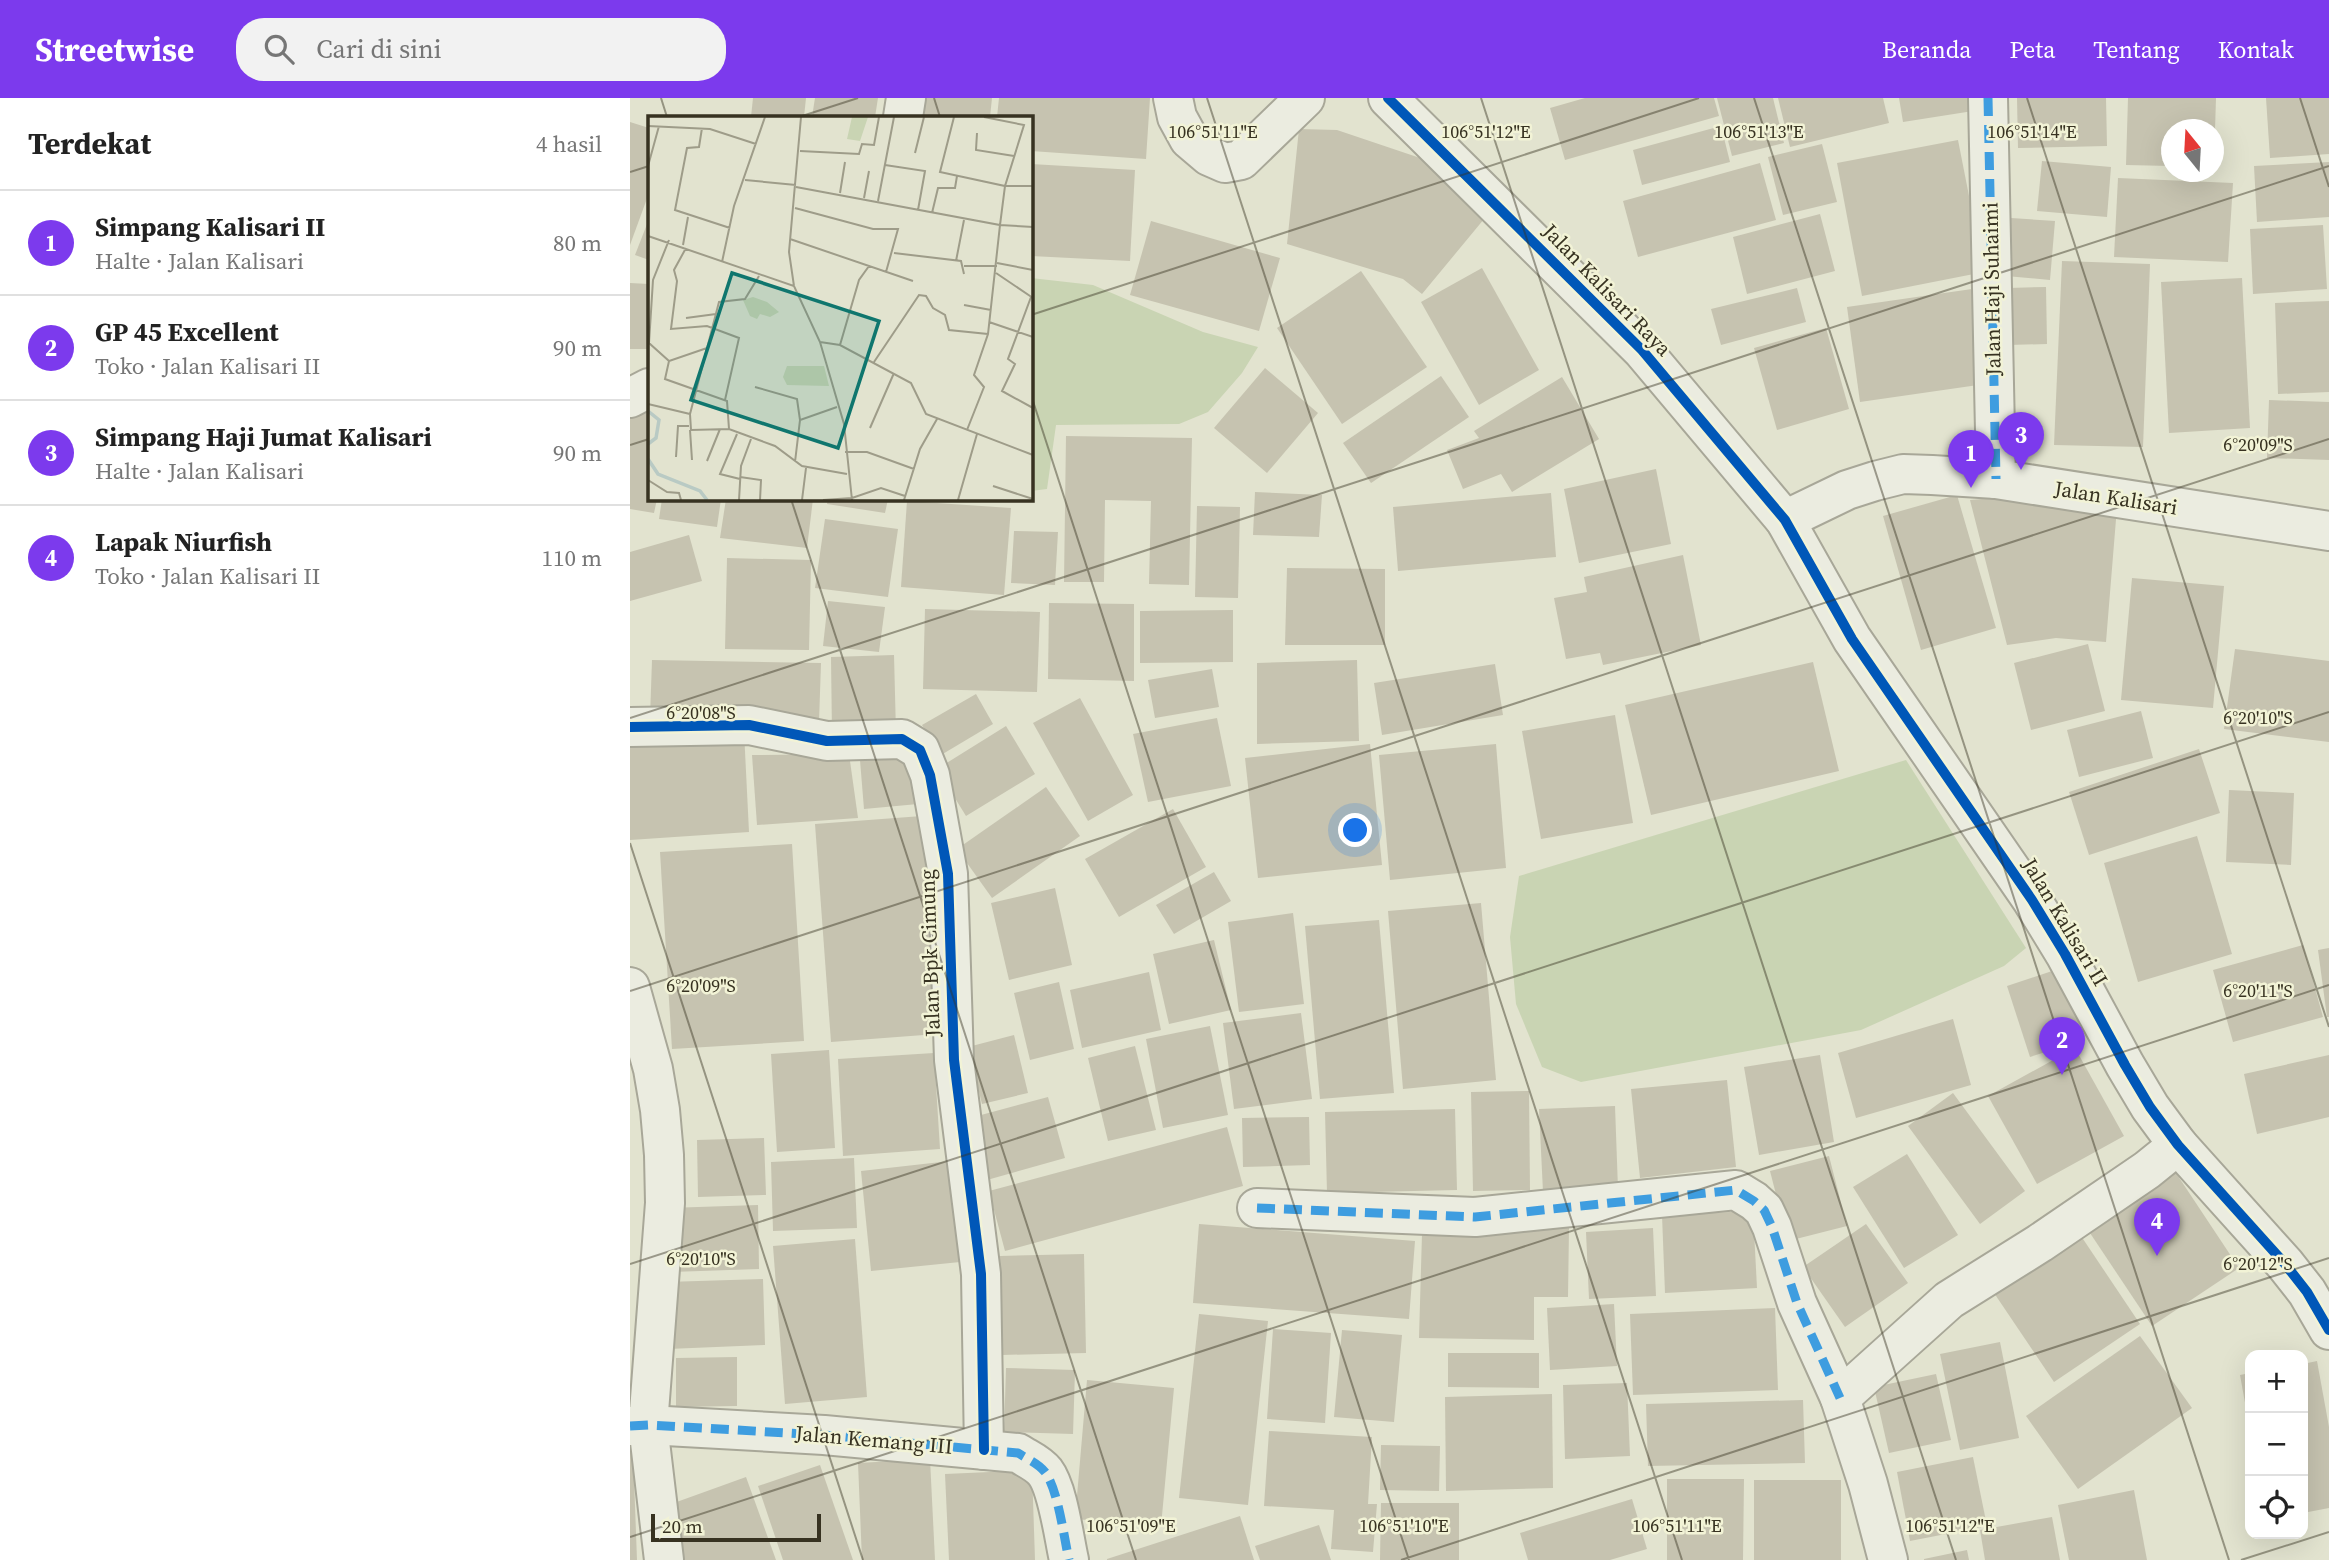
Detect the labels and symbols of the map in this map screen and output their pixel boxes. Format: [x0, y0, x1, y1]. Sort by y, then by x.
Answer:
inset map [648, 116, 1032, 500]
text: 106°51'11"E [1168, 119, 1258, 144]
text: 106°51'12"E [1441, 119, 1531, 144]
text: 106°51'13"E [1714, 119, 1804, 144]
text: 106°51'14"E [1987, 119, 2077, 144]
north arrow [2161, 119, 2224, 182]
street label: Jalan Haji Suhaimi [1975, 202, 2008, 377]
street label: Jalan Kalisari Raya [1536, 216, 1679, 363]
pin: 3 [1998, 412, 2044, 470]
pin: 1 [1948, 430, 1994, 488]
text: 6°20'09"S [2223, 432, 2293, 457]
street label: Jalan Kalisari [2052, 473, 2180, 522]
text: 6°20'08"S [666, 700, 736, 725]
text: 6°20'10"S [2223, 705, 2293, 730]
your location [1338, 813, 1372, 847]
street label: Jalan Kalisari II [2015, 851, 2115, 991]
street label: Jalan Bpk Cimung [912, 869, 947, 1038]
text: 6°20'09"S [666, 973, 736, 998]
text: 6°20'11"S [2223, 978, 2293, 1003]
pin: 2 [2039, 1017, 2085, 1075]
pin: 4 [2134, 1198, 2180, 1256]
text: 6°20'10"S [666, 1246, 736, 1271]
text: 6°20'12"S [2223, 1251, 2293, 1276]
street label: Jalan Kemang III [793, 1418, 954, 1461]
scale bar [651, 1511, 821, 1543]
text: 106°51'09"E [1086, 1513, 1176, 1538]
text: 106°51'10"E [1359, 1513, 1449, 1538]
text: 106°51'11"E [1632, 1513, 1722, 1538]
text: 106°51'12"E [1905, 1513, 1995, 1538]

